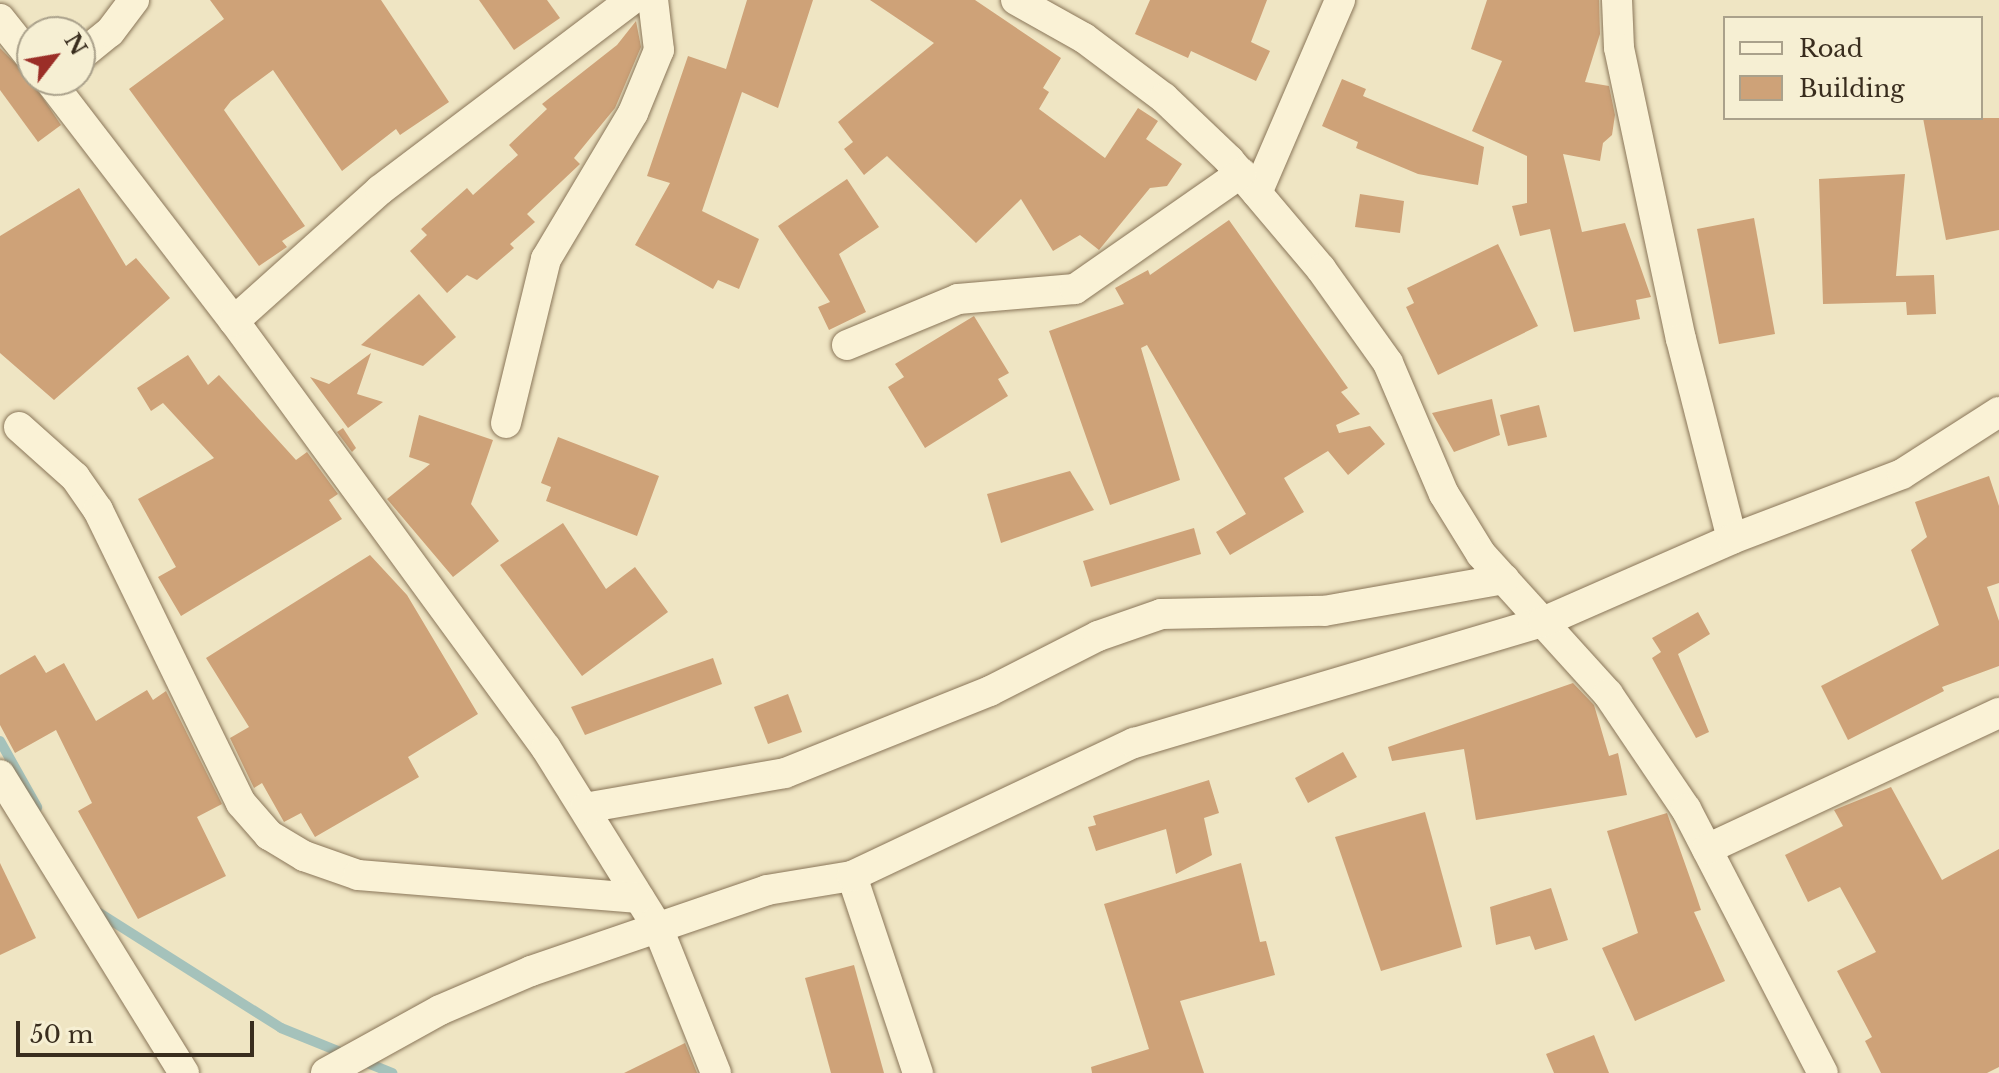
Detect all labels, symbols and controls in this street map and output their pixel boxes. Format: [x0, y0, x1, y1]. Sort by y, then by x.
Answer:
north arrow [16, 16, 96, 96]
legend [1723, 16, 1983, 120]
text: N [58, 29, 92, 60]
text: Road [1799, 34, 1863, 63]
text: Building [1799, 74, 1905, 103]
scale bar [20, 1005, 258, 1055]
text: 50 m [30, 1020, 93, 1049]

